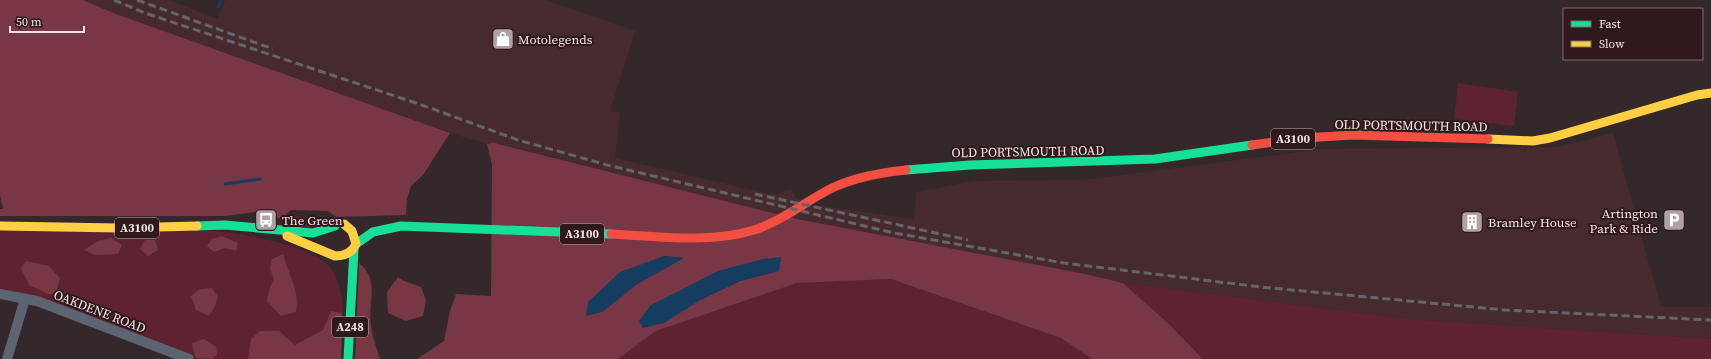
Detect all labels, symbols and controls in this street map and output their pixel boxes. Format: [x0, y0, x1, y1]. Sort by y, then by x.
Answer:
scale bar [10, 8, 84, 34]
legend [1563, 8, 1703, 60]
text: 50 m [16, 14, 42, 30]
text: Fast [1599, 16, 1621, 32]
shop icon: Motolegends [490, 26, 516, 52]
place label: Motolegends [518, 31, 593, 48]
text: Slow [1599, 36, 1625, 52]
street label: OLD PORTSMOUTH ROAD [1334, 116, 1488, 135]
road number: A3100 [1271, 129, 1315, 149]
street label: OLD PORTSMOUTH ROAD [951, 142, 1105, 161]
place label: Artington Park & Ride [1590, 205, 1658, 237]
bus stop icon: The Green [253, 207, 279, 233]
parking icon: Artington Park & Ride [1661, 207, 1687, 233]
building icon: Bramley House [1459, 209, 1485, 235]
place label: The Green [282, 212, 343, 229]
place label: Bramley House [1488, 214, 1577, 231]
road number: A3100 [115, 218, 159, 238]
road number: A3100 [560, 224, 604, 244]
street label: OAKDENE ROAD [51, 286, 148, 337]
road number: A248 [332, 317, 368, 337]

